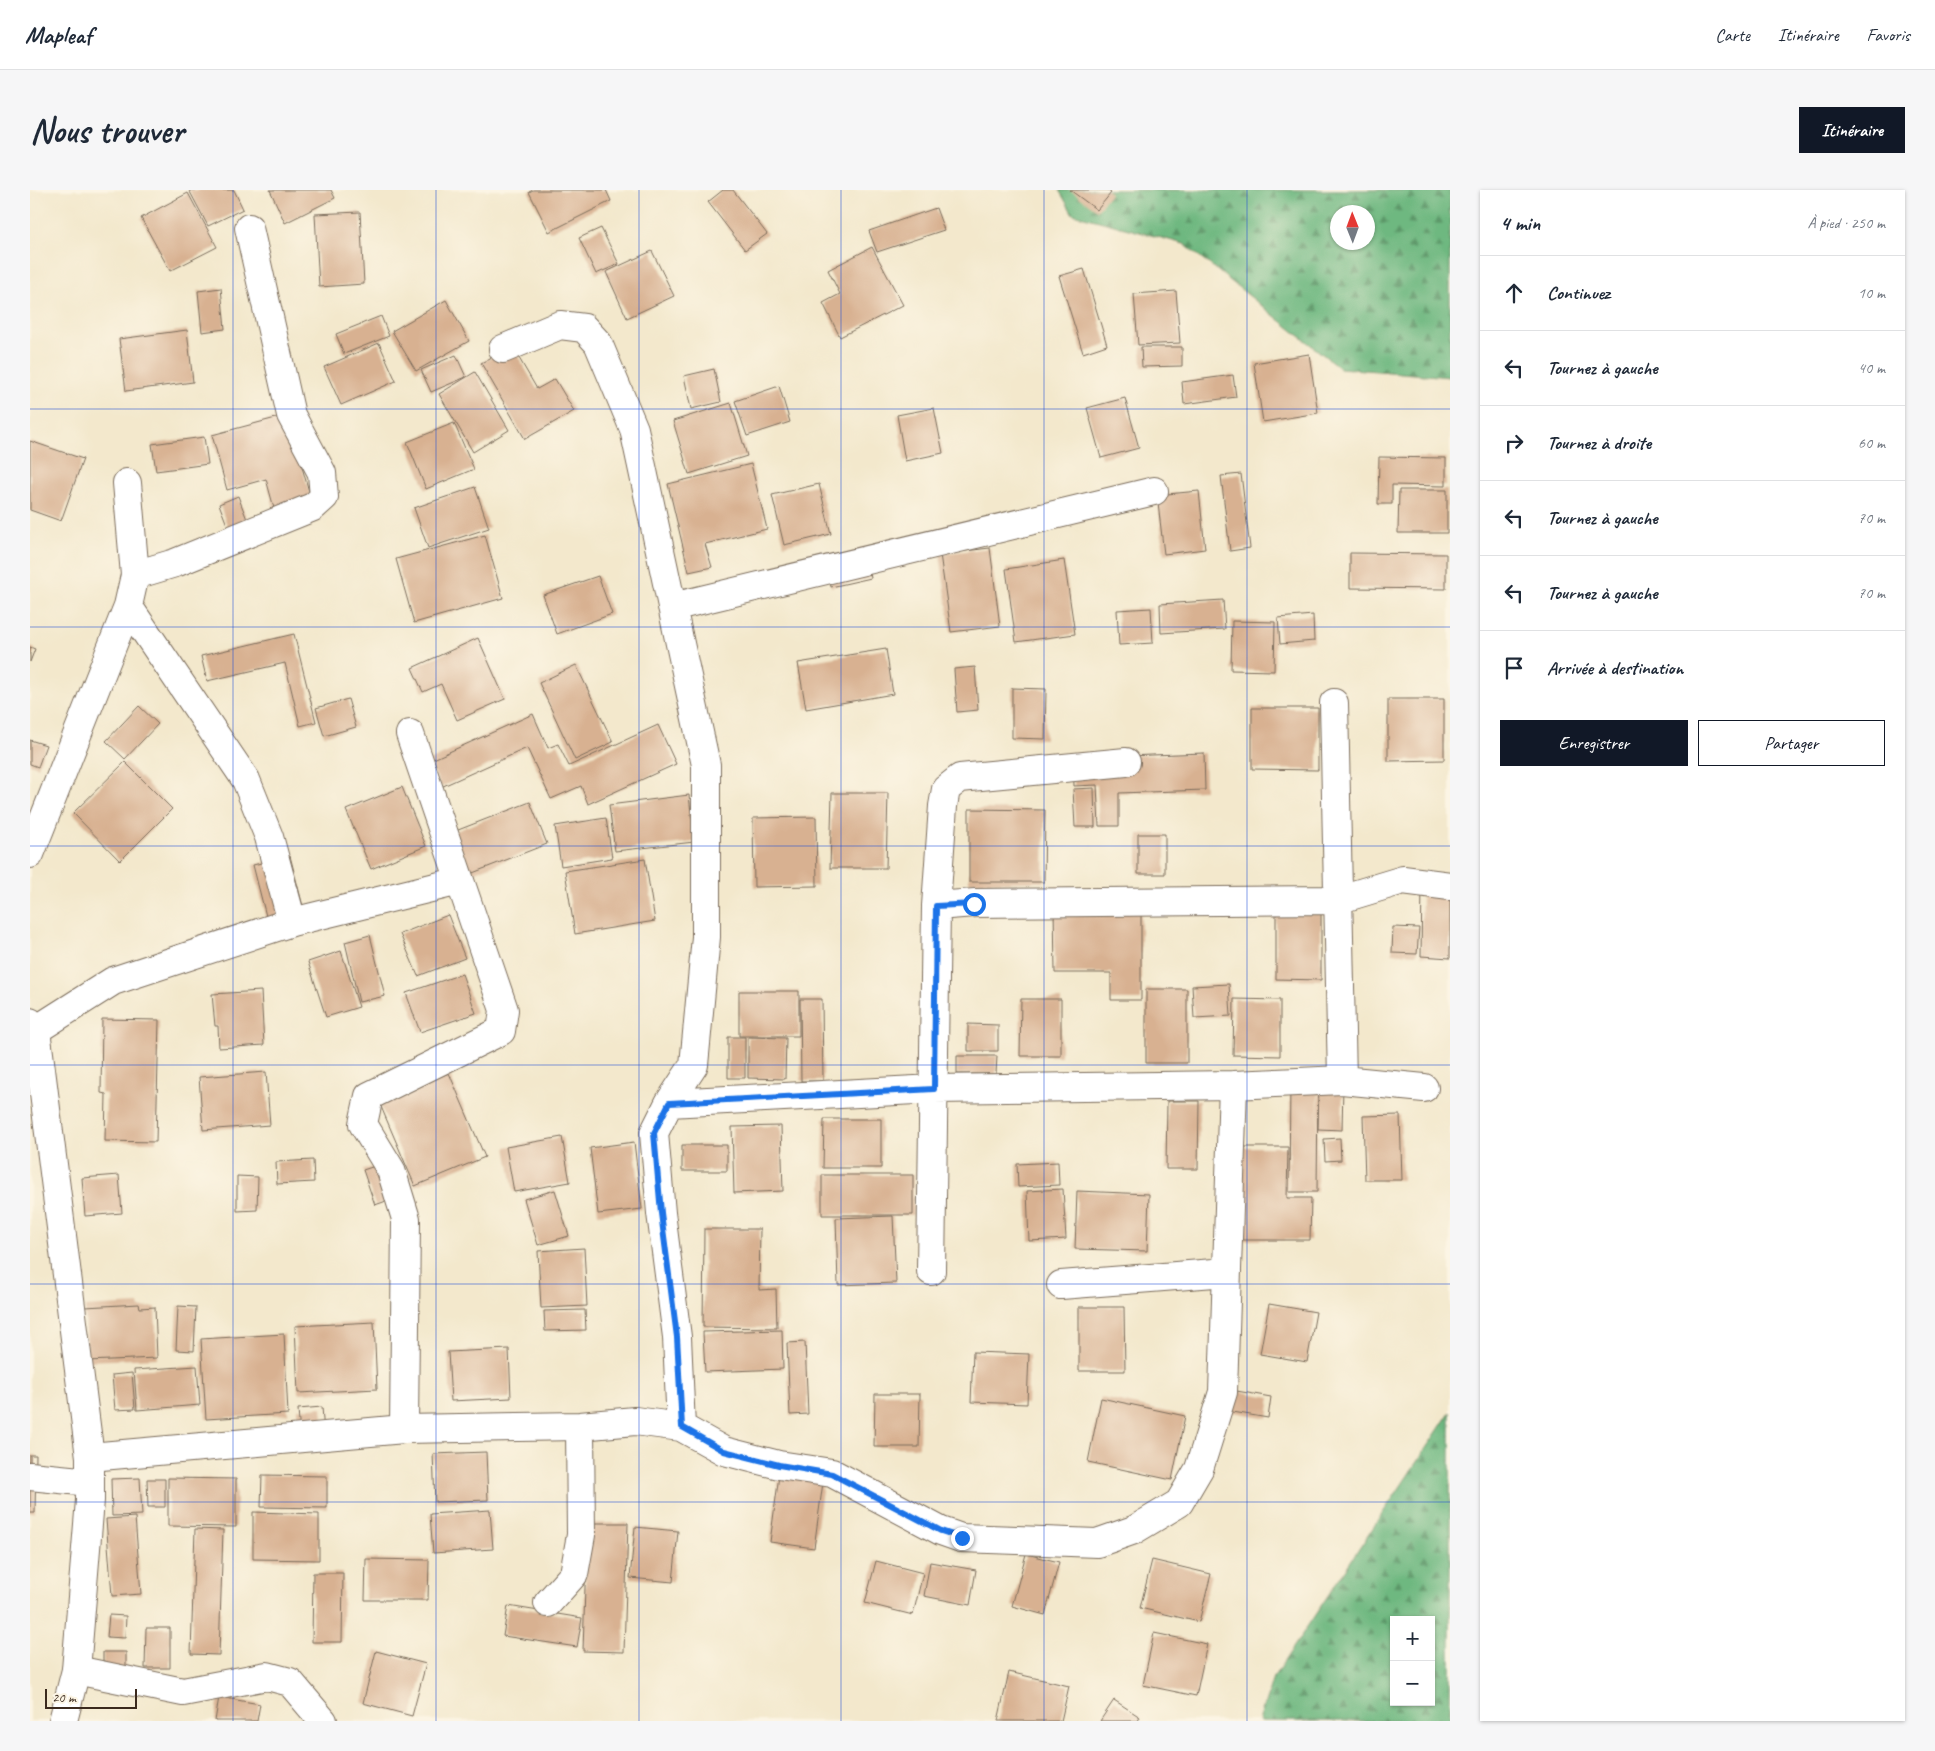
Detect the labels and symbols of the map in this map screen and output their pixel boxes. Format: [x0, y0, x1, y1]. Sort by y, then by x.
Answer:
north arrow [1330, 205, 1375, 250]
route start [963, 893, 986, 916]
route end [951, 1527, 974, 1550]
scale bar [45, 1686, 138, 1709]

